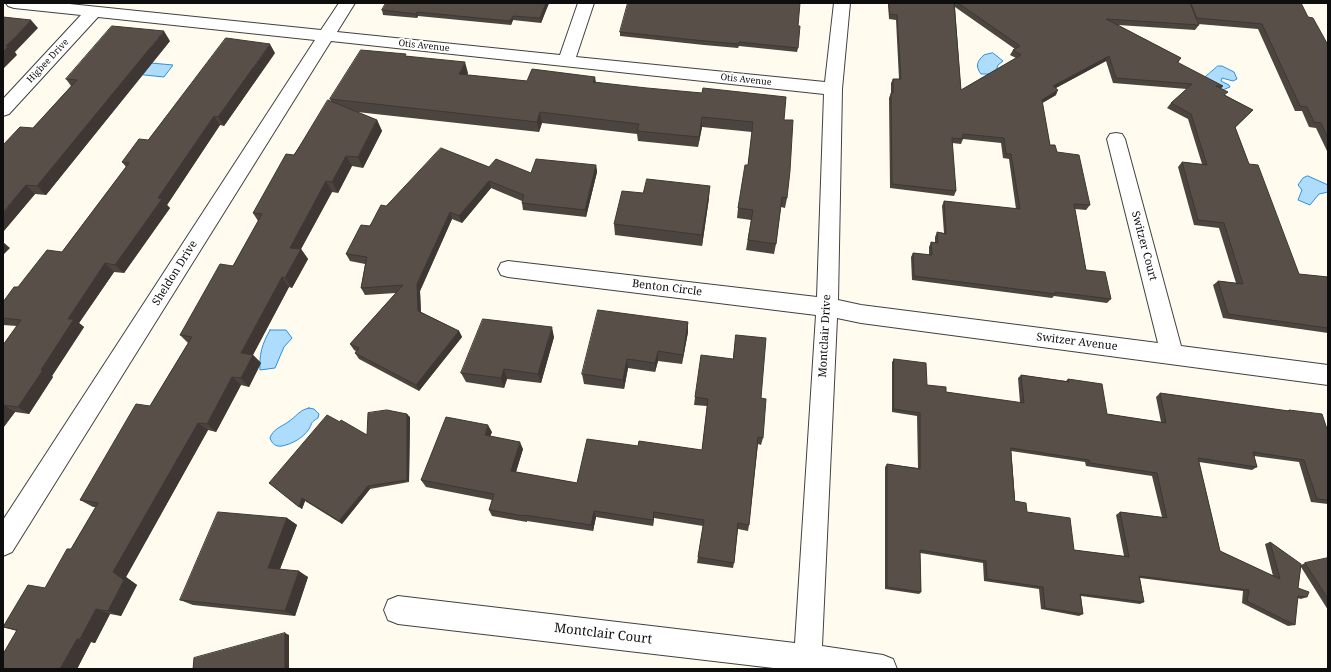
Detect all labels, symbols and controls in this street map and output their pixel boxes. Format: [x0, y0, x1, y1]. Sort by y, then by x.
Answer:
street label: Higbee Drive [25, 37, 71, 85]
street label: Otis Avenue [398, 38, 450, 54]
street label: Otis Avenue [720, 72, 772, 88]
street label: Switzer Court [1128, 210, 1160, 282]
street label: Sheldon Drive [150, 238, 200, 308]
street label: Benton Circle [631, 277, 703, 299]
street label: Montclair Drive [816, 294, 834, 378]
street label: Switzer Avenue [1036, 330, 1118, 354]
street label: Montclair Court [553, 620, 653, 648]

